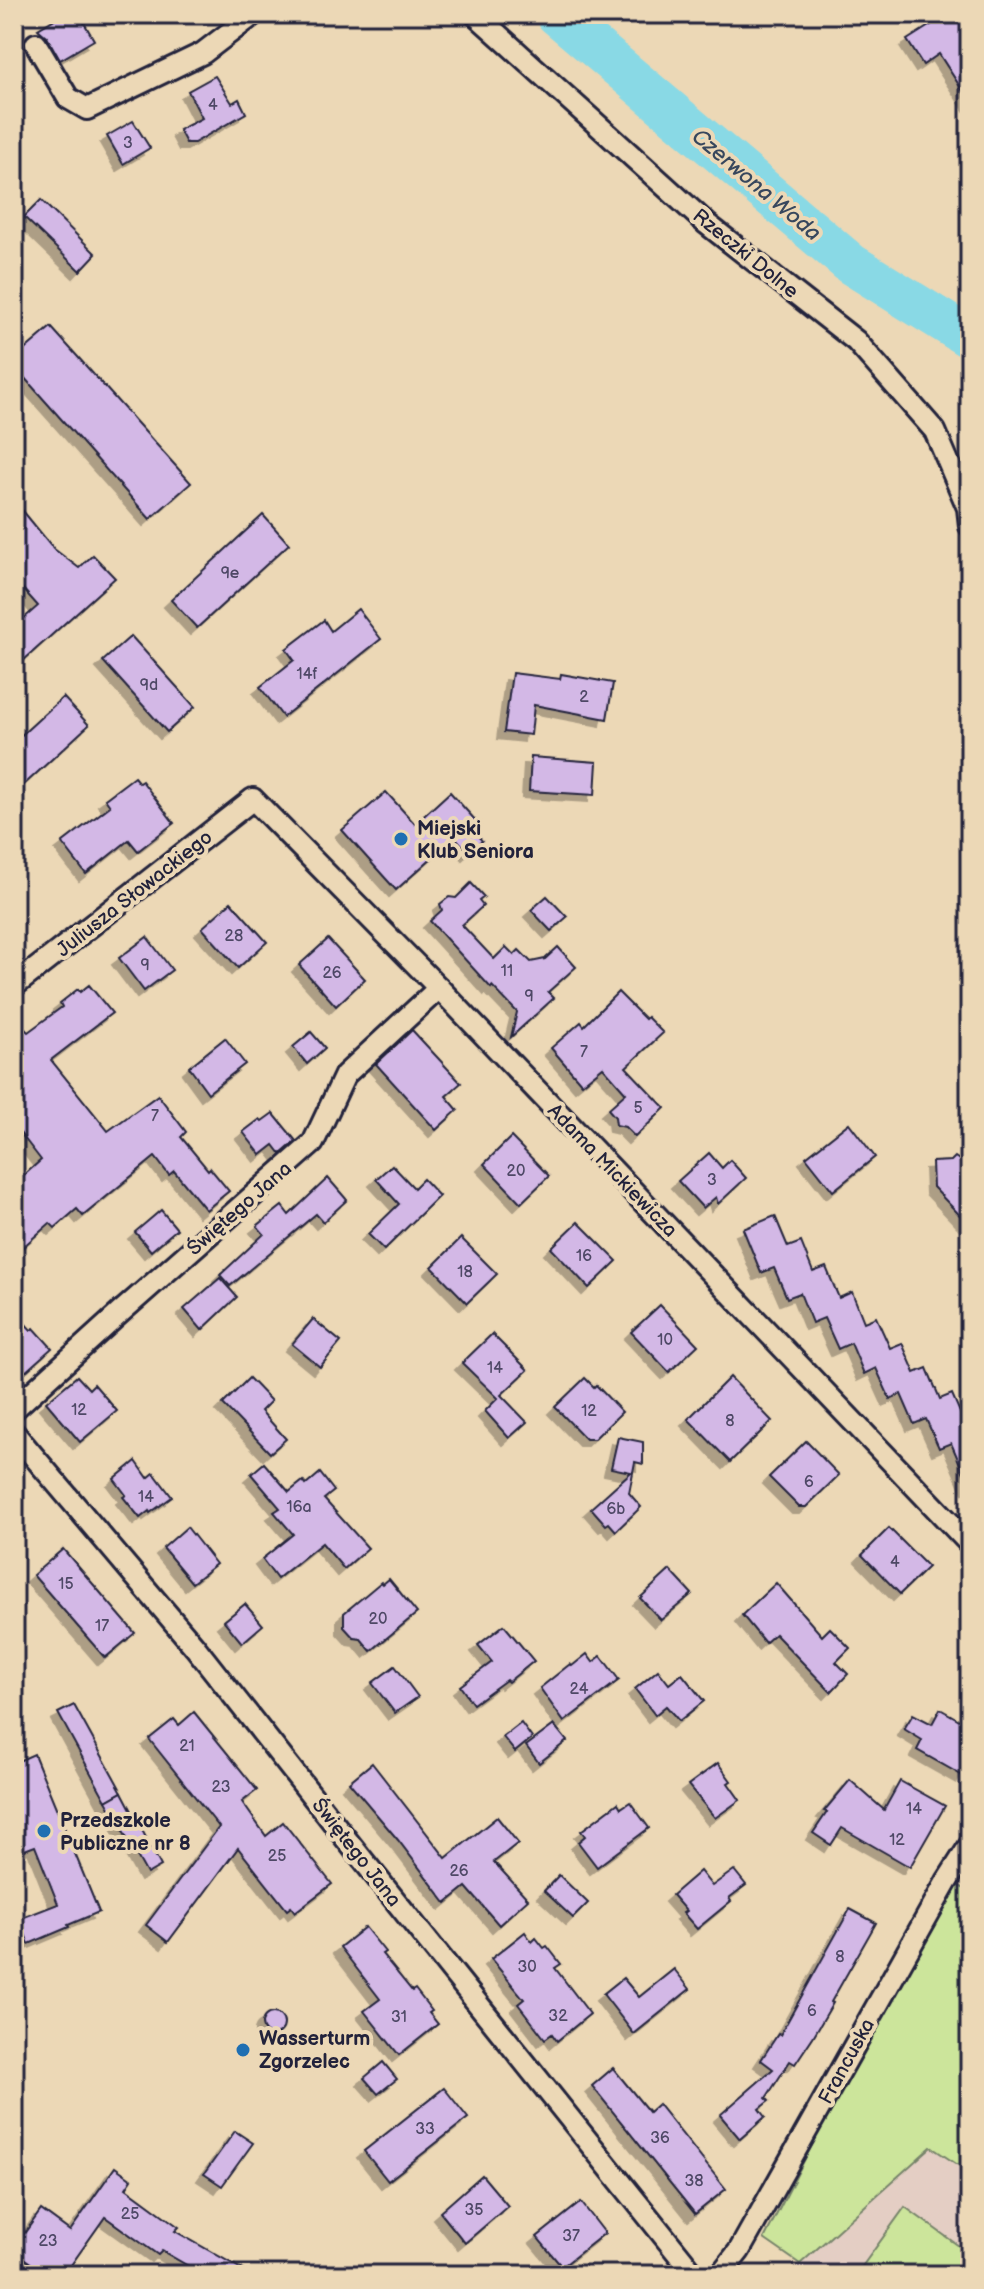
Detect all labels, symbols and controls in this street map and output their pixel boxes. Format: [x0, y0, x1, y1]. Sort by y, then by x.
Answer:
house number: 4 [208, 96, 218, 115]
water label: Czerwona Woda [686, 123, 826, 247]
house number: 3 [123, 134, 133, 153]
street label: Rzeczki Dolne [688, 204, 803, 304]
house number: 9e [221, 564, 240, 583]
house number: 14f [297, 665, 317, 684]
house number: 9d [140, 676, 158, 695]
house number: 2 [579, 688, 589, 707]
place label: Miejski Klub Seniora [417, 817, 534, 864]
street label: Juliusza Słowackiego [52, 825, 217, 962]
marker: Miejski Klub Seniora [392, 830, 410, 848]
house number: 28 [225, 927, 243, 946]
house number: 9 [140, 956, 150, 975]
house number: 11 [501, 962, 513, 981]
house number: 26 [322, 964, 342, 983]
house number: 9 [524, 987, 534, 1006]
house number: 7 [580, 1043, 588, 1062]
street label: Adama Mickiewicza [542, 1099, 682, 1242]
house number: 5 [633, 1099, 643, 1118]
house number: 7 [151, 1107, 159, 1126]
street label: Świętego Jana [182, 1156, 297, 1261]
house number: 20 [507, 1162, 525, 1181]
house number: 3 [707, 1171, 717, 1190]
house number: 16 [576, 1247, 592, 1266]
house number: 18 [457, 1263, 473, 1282]
house number: 10 [657, 1331, 673, 1350]
house number: 14 [487, 1359, 503, 1378]
house number: 12 [71, 1401, 87, 1420]
house number: 12 [581, 1402, 597, 1421]
house number: 8 [725, 1412, 735, 1431]
house number: 6 [804, 1473, 814, 1492]
house number: 14 [138, 1488, 154, 1507]
house number: 16a [286, 1498, 312, 1517]
house number: 6b [607, 1500, 625, 1519]
house number: 4 [890, 1553, 900, 1572]
house number: 15 [58, 1575, 74, 1594]
house number: 20 [369, 1610, 387, 1629]
house number: 17 [95, 1617, 109, 1636]
house number: 24 [570, 1680, 589, 1699]
house number: 21 [179, 1737, 195, 1756]
house number: 23 [212, 1778, 231, 1797]
street label: Świętego Jana [307, 1793, 407, 1912]
house number: 14 [906, 1800, 922, 1819]
place label: Przedszkole Publiczne nr 8 [60, 1809, 191, 1856]
marker: Przedszkole Publiczne nr 8 [35, 1822, 53, 1840]
house number: 12 [889, 1831, 905, 1850]
house number: 25 [268, 1847, 286, 1866]
house number: 26 [449, 1862, 469, 1881]
house number: 8 [835, 1948, 845, 1967]
house number: 30 [517, 1958, 537, 1977]
house number: 6 [807, 2002, 817, 2021]
house number: 32 [548, 2007, 568, 2026]
house number: 31 [391, 2008, 407, 2027]
street label: Francuska [814, 2015, 880, 2108]
place label: Wasserturm Zgorzelec [259, 2027, 370, 2074]
marker: Wasserturm Zgorzelec [234, 2041, 252, 2059]
house number: 33 [415, 2120, 435, 2139]
house number: 36 [650, 2129, 670, 2148]
house number: 38 [684, 2172, 704, 2191]
house number: 35 [464, 2201, 484, 2220]
house number: 25 [121, 2205, 139, 2224]
house number: 37 [562, 2227, 580, 2246]
house number: 23 [39, 2232, 58, 2251]

